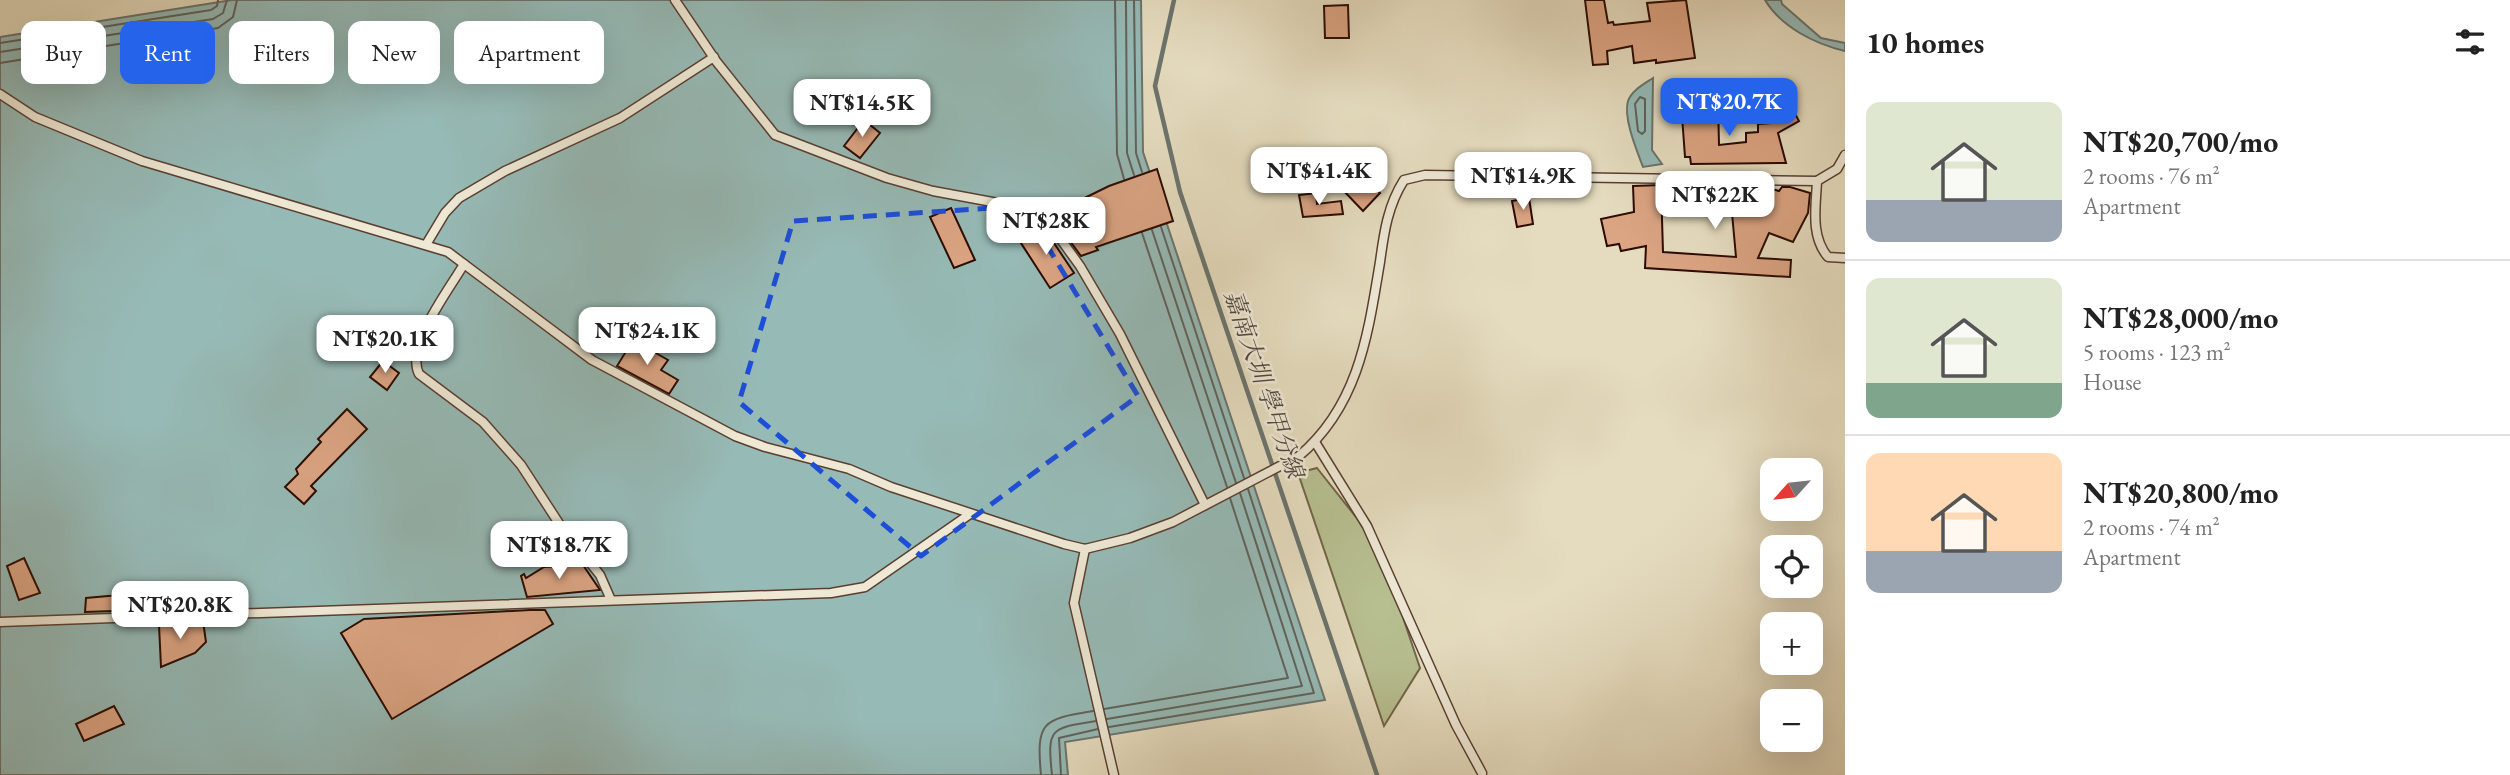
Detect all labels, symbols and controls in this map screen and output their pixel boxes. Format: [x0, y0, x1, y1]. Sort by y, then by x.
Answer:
chip: Buy [21, 21, 106, 84]
chip: Rent [120, 21, 215, 84]
chip: Filters [229, 21, 334, 84]
chip: New [348, 21, 440, 84]
chip: Apartment [454, 21, 604, 84]
text: 10 homes [1866, 23, 1984, 62]
icon: filters [2451, 23, 2489, 61]
pin: NT$20.7K [1657, 78, 1801, 138]
pin: NT$14.5K [790, 80, 934, 139]
text: NT$20.7K [1677, 86, 1781, 116]
text: NT$14.5K [810, 87, 914, 117]
text: NT$20,700/mo [2083, 122, 2278, 161]
icon: home [1922, 130, 2006, 214]
pin: NT$41.4K [1247, 148, 1391, 207]
pin: NT$14.9K [1451, 152, 1595, 212]
text: NT$41.4K [1267, 155, 1371, 185]
text: NT$14.9K [1471, 160, 1575, 190]
text: 2 rooms · 76 m² [2083, 161, 2220, 191]
pin: NT$22K [1658, 172, 1772, 231]
text: NT$22K [1671, 179, 1759, 209]
text: Apartment [2083, 191, 2181, 221]
pin: NT$28K [989, 198, 1103, 257]
text: NT$28K [1002, 205, 1090, 235]
water label: 嘉南大圳 學甲分線 [1218, 286, 1312, 485]
text: NT$28,000/mo [2083, 298, 2278, 337]
icon: home [1922, 306, 2006, 390]
pin: NT$24.1K [575, 308, 719, 367]
text: NT$24.1K [595, 315, 699, 345]
pin: NT$20.1K [313, 316, 457, 375]
text: NT$20.1K [333, 323, 437, 353]
text: 5 rooms · 123 m² [2083, 337, 2231, 367]
text: House [2083, 367, 2142, 397]
north arrow [1760, 458, 1824, 522]
map controls [1760, 458, 1823, 752]
text: NT$20,800/mo [2083, 473, 2278, 512]
icon: home [1922, 481, 2006, 565]
text: 2 rooms · 74 m² [2083, 512, 2220, 542]
pin: NT$18.7K [487, 522, 631, 581]
text: NT$18.7K [507, 529, 611, 559]
button: locate [1760, 535, 1823, 598]
text: Apartment [2083, 542, 2181, 572]
pin: NT$20.8K [108, 582, 252, 641]
text: NT$20.8K [128, 589, 232, 619]
button: + [1760, 612, 1823, 675]
button: − [1760, 689, 1823, 752]

